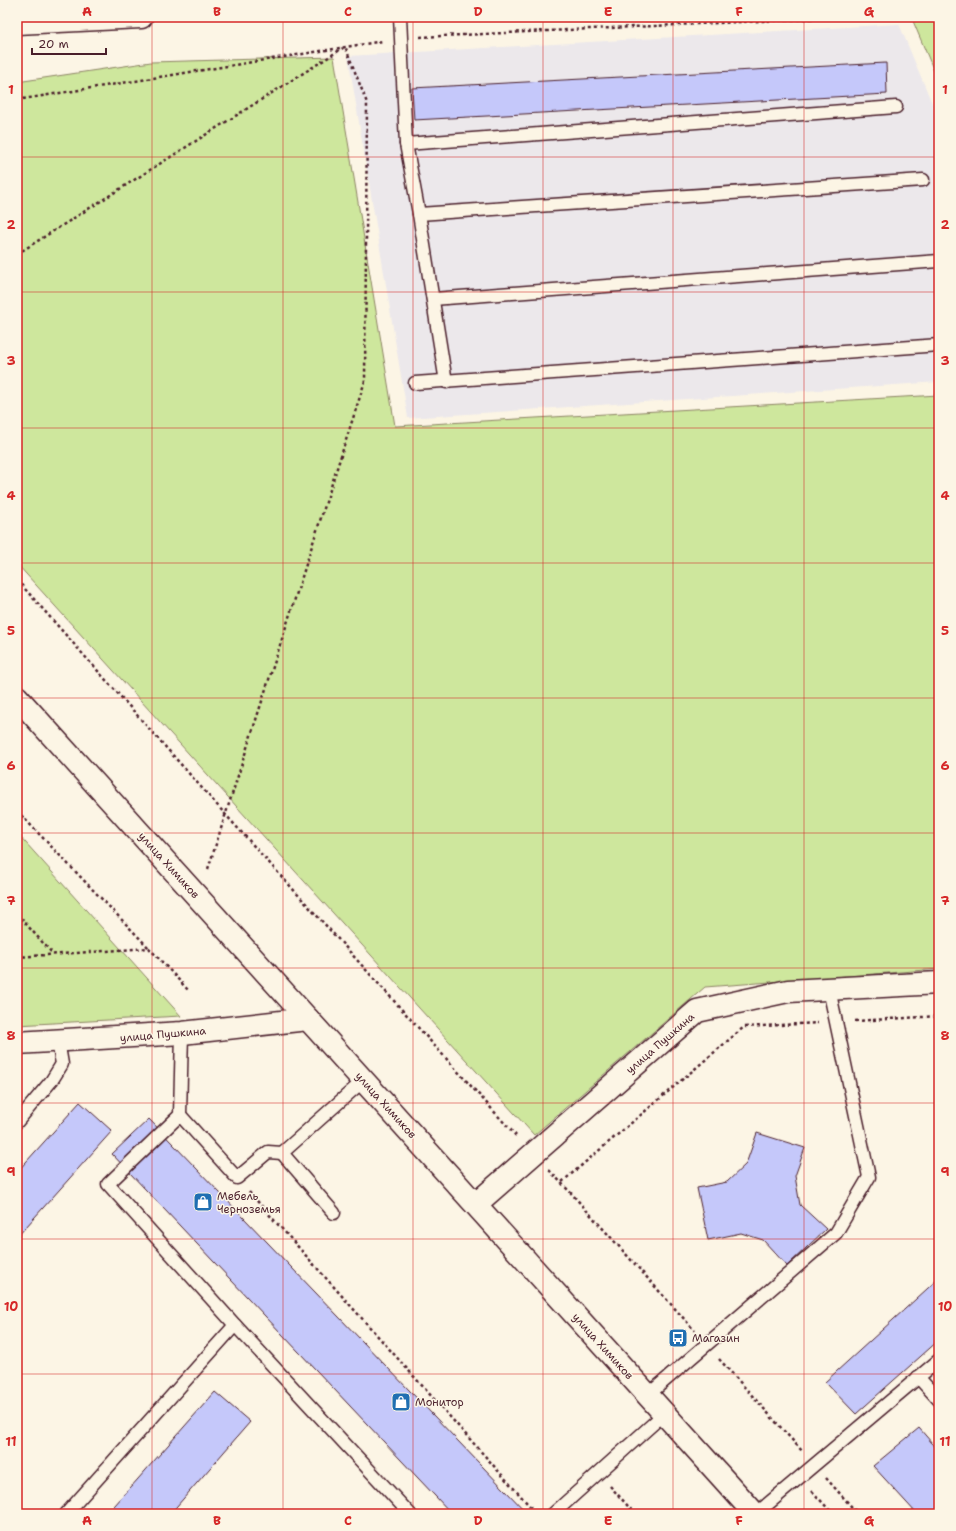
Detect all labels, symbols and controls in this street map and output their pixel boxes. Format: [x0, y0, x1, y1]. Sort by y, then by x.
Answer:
text: A [82, 3, 92, 20]
text: B [213, 3, 221, 20]
text: C [344, 3, 352, 20]
text: D [473, 3, 483, 20]
text: E [604, 3, 613, 20]
text: F [735, 3, 743, 20]
text: G [864, 3, 875, 20]
scale bar [32, 30, 106, 56]
text: 20 m [38, 36, 69, 52]
text: 1 [8, 81, 14, 98]
text: 1 [942, 81, 948, 98]
text: 2 [6, 216, 16, 233]
text: 2 [940, 216, 950, 233]
text: 3 [6, 352, 16, 369]
text: 3 [940, 352, 950, 369]
text: 4 [6, 487, 16, 504]
text: 4 [940, 487, 950, 504]
text: 5 [7, 622, 15, 639]
text: 5 [941, 622, 949, 639]
text: 6 [6, 757, 16, 774]
text: 6 [940, 757, 950, 774]
street label: улица Химиков [135, 829, 203, 902]
text: 7 [6, 892, 16, 909]
text: 7 [940, 892, 950, 909]
street label: улица Пушкина [623, 1009, 698, 1077]
street label: улица Пушкина [119, 1023, 207, 1046]
text: 8 [6, 1027, 16, 1044]
text: 8 [940, 1027, 950, 1044]
street label: улица Химиков [352, 1069, 420, 1142]
text: 9 [6, 1163, 16, 1180]
text: 9 [940, 1163, 950, 1180]
place label: Мебель Черноземья [217, 1189, 281, 1217]
shop icon: Мебель Черноземья [192, 1191, 214, 1213]
text: 10 [4, 1298, 18, 1315]
text: 10 [938, 1298, 952, 1315]
street label: улица Химиков [569, 1310, 637, 1383]
bus stop icon: Магазин [667, 1327, 689, 1349]
place label: Магазин [692, 1331, 740, 1346]
shop icon: Монитор [390, 1391, 412, 1413]
place label: Монитор [415, 1395, 464, 1410]
text: 11 [5, 1433, 17, 1450]
text: 11 [939, 1433, 951, 1450]
text: A [82, 1512, 92, 1529]
text: B [213, 1512, 221, 1529]
text: C [344, 1512, 352, 1529]
text: D [473, 1512, 483, 1529]
text: E [604, 1512, 613, 1529]
text: F [735, 1512, 743, 1529]
text: G [864, 1512, 875, 1529]

